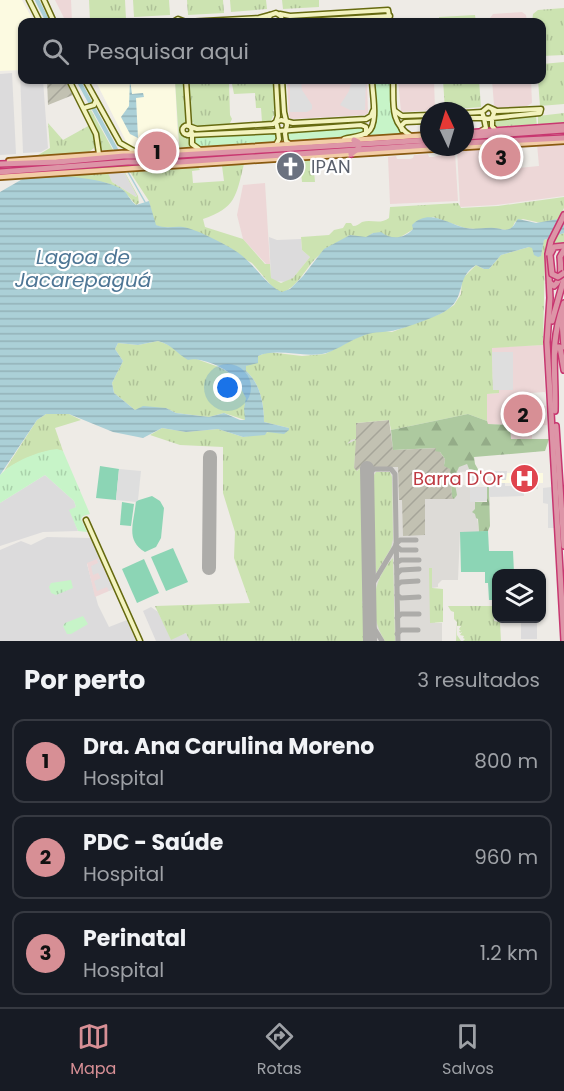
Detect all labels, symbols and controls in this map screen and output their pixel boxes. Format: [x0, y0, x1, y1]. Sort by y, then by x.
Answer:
search box [18, 18, 546, 84]
icon: search [39, 35, 72, 68]
text: Pesquisar aqui [87, 36, 249, 67]
north arrow [420, 102, 474, 156]
pin: 1 [138, 128, 176, 174]
pin: 3 [482, 134, 520, 180]
church icon: IPAN [274, 150, 306, 182]
place label: IPAN [311, 154, 351, 179]
water label: Lagoa de Jacarepaguá [15, 243, 151, 294]
your location [213, 373, 242, 402]
pin: 2 [504, 392, 542, 436]
hospital icon: Barra D'Or [508, 462, 540, 494]
place label: Barra D'Or [413, 466, 503, 491]
map controls [492, 569, 546, 623]
button: layers [492, 569, 546, 623]
text: Por perto [24, 662, 145, 698]
text: 3 resultados [417, 666, 540, 694]
text: Dra. Ana Carulina Moreno [83, 731, 374, 762]
text: 1 [42, 747, 49, 775]
text: 800 m [474, 747, 538, 775]
text: Hospital [83, 764, 164, 792]
text: PDC - Saúde [83, 827, 223, 858]
text: 2 [40, 843, 51, 871]
text: 960 m [474, 843, 538, 871]
text: Hospital [83, 860, 164, 888]
text: Perinatal [83, 923, 186, 954]
text: 3 [39, 939, 52, 967]
text: 1.2 km [480, 939, 538, 967]
text: Hospital [83, 956, 164, 984]
tab: Mapa [70, 1020, 116, 1081]
tab: Rotas [257, 1020, 302, 1081]
tab: Salvos [442, 1020, 494, 1081]

